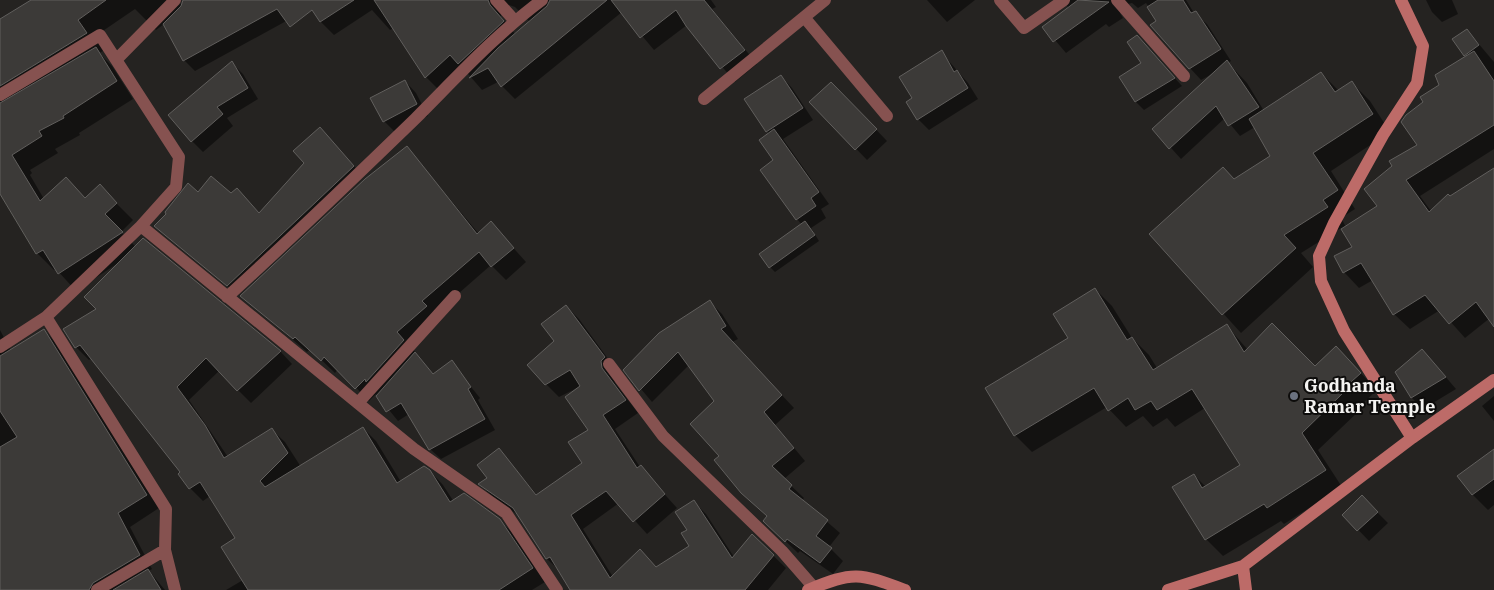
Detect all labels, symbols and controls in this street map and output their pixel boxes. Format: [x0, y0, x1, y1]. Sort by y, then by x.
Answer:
place label: Godhanda Ramar Temple [1304, 374, 1435, 418]
marker: Godhanda Ramar Temple [1288, 390, 1300, 402]

